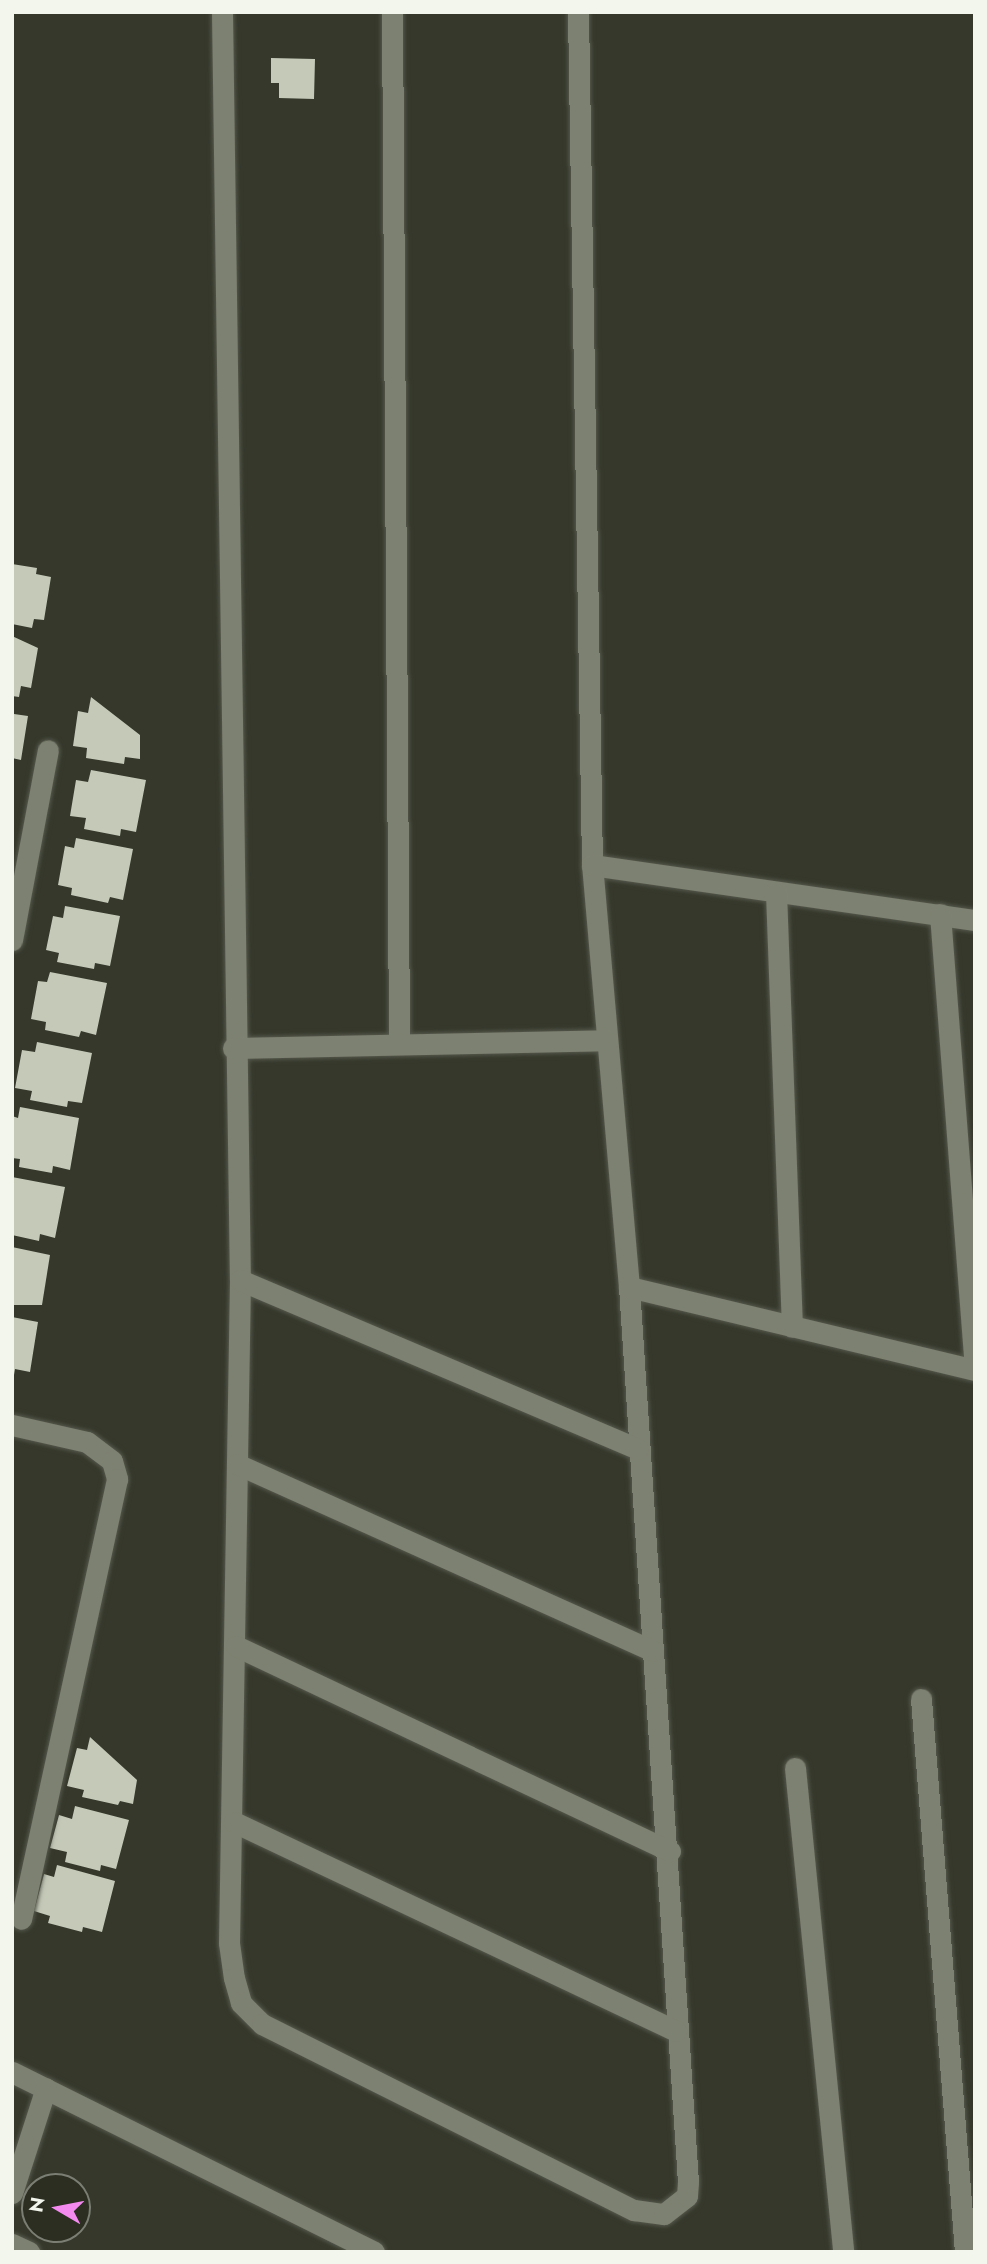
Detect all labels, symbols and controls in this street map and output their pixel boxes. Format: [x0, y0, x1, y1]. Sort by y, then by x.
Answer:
north arrow [21, 2173, 91, 2243]
text: N [22, 2195, 51, 2214]

